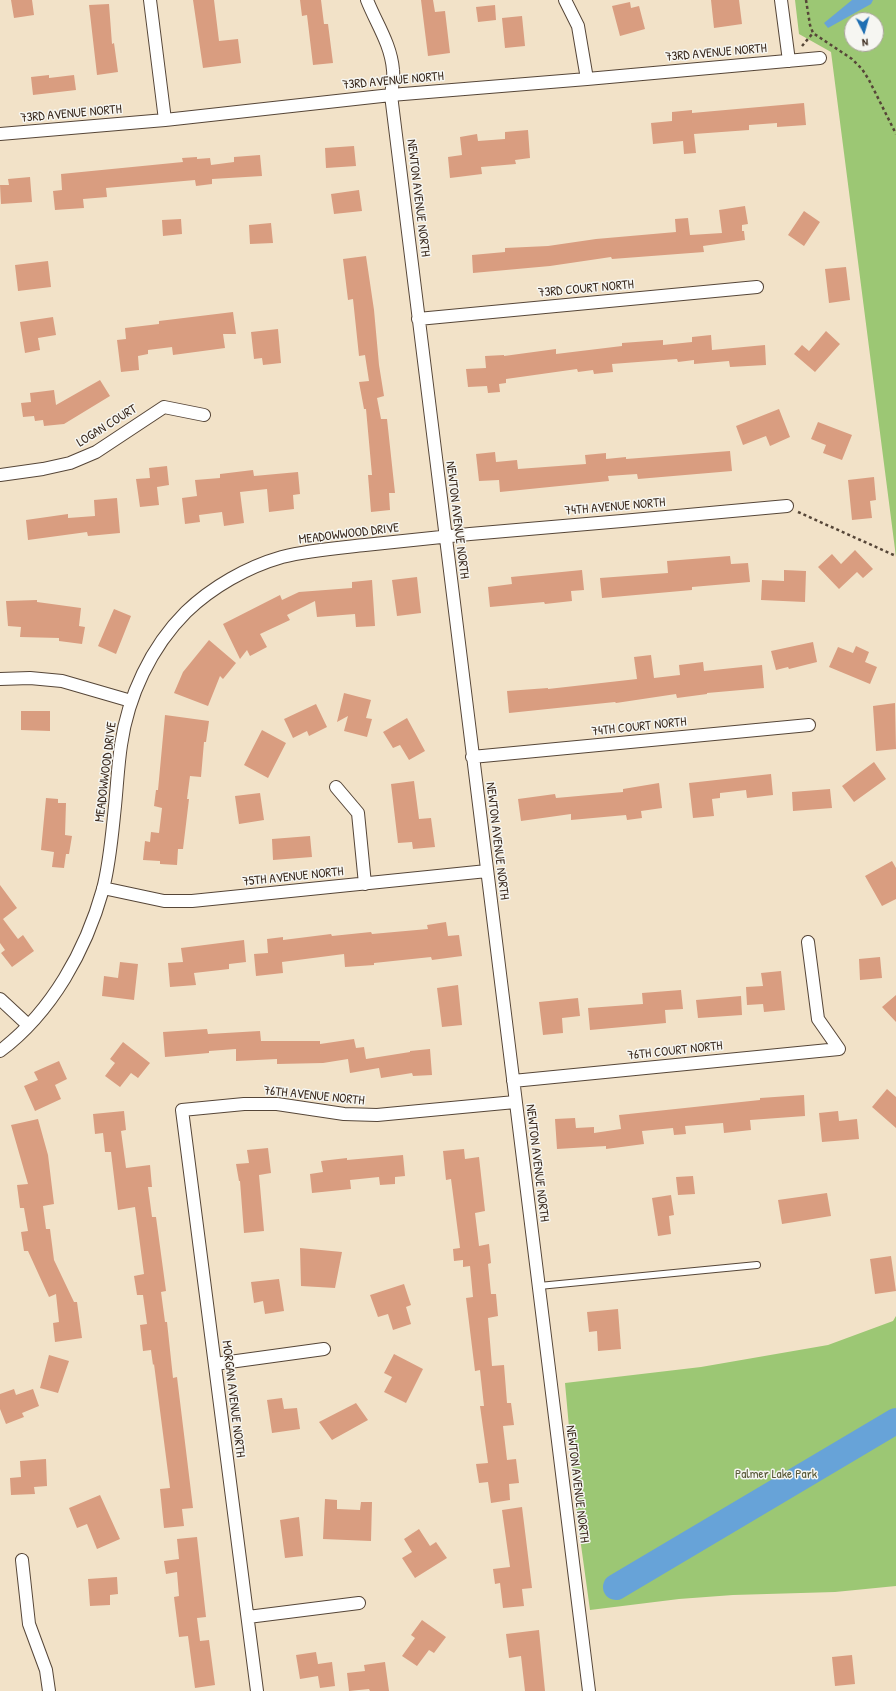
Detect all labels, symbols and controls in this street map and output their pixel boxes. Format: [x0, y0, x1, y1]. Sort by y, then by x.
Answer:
north arrow [844, 12, 884, 52]
text: N [862, 36, 869, 50]
street label: 73RD AVENUE NORTH [665, 41, 767, 65]
street label: 73RD AVENUE NORTH [342, 69, 444, 93]
street label: 73RD AVENUE NORTH [20, 102, 122, 126]
street label: NEWTON AVENUE NORTH [403, 138, 433, 258]
street label: 73RD COURT NORTH [537, 277, 635, 301]
street label: LOGAN COURT [74, 401, 140, 451]
street label: NEWTON AVENUE NORTH [442, 460, 472, 580]
street label: 74TH AVENUE NORTH [564, 495, 666, 519]
street label: MEADOWWOOD DRIVE [298, 520, 400, 548]
street label: 74TH COURT NORTH [591, 714, 687, 740]
street label: MEADOWWOOD DRIVE [92, 721, 120, 823]
street label: NEWTON AVENUE NORTH [482, 781, 512, 901]
street label: 75TH AVENUE NORTH [242, 864, 344, 890]
street label: 76TH COURT NORTH [627, 1038, 723, 1064]
street label: 76TH AVENUE NORTH [263, 1083, 365, 1109]
street label: NEWTON AVENUE NORTH [522, 1103, 552, 1223]
street label: MORGAN AVENUE NORTH [218, 1340, 248, 1458]
street label: NEWTON AVENUE NORTH [562, 1424, 592, 1544]
park label: Palmer Lake Park [735, 1467, 817, 1483]

